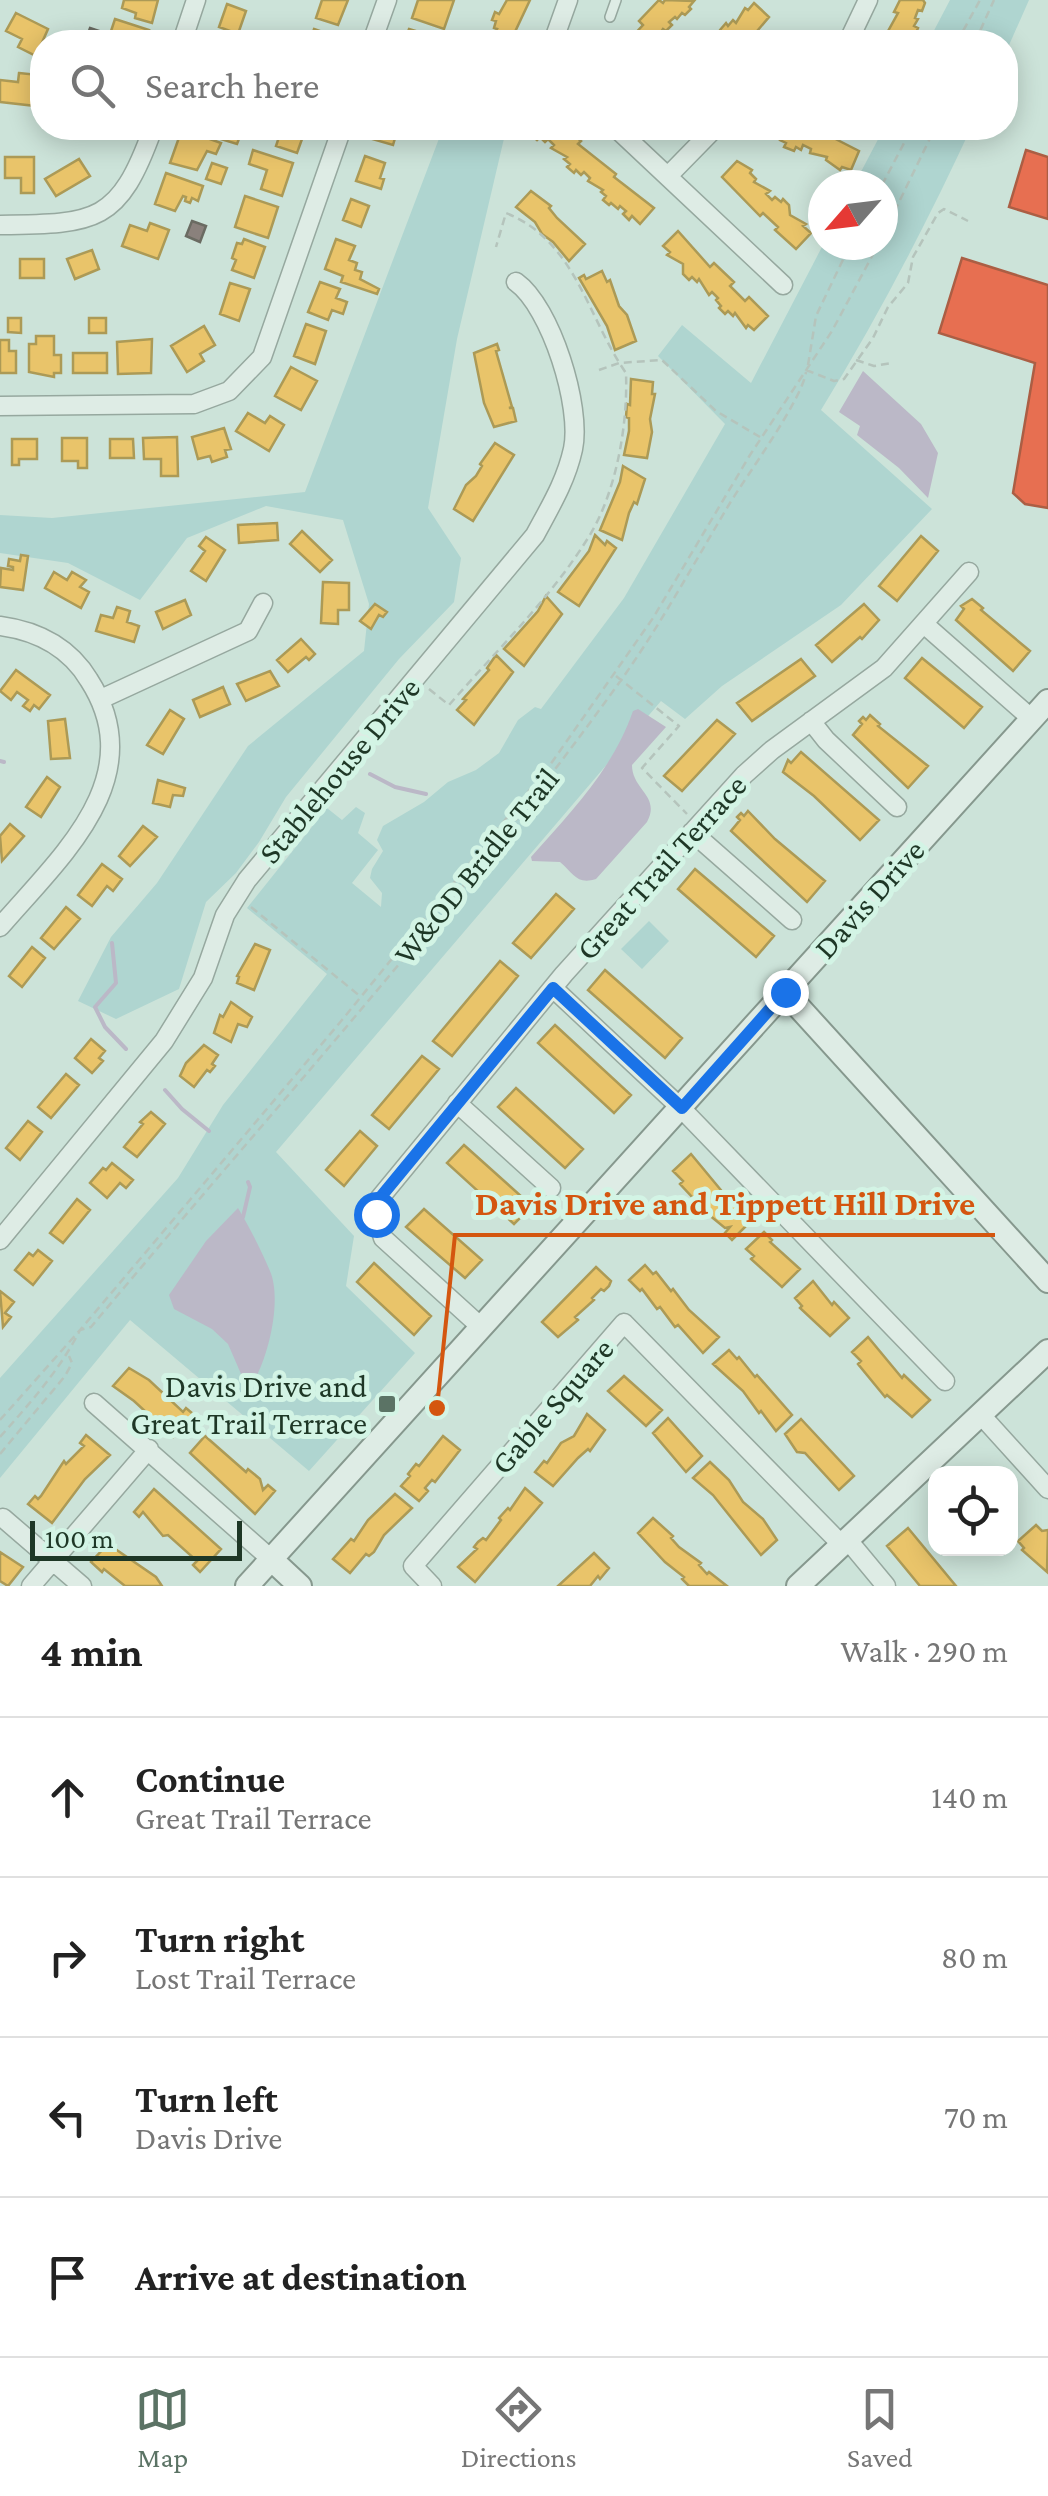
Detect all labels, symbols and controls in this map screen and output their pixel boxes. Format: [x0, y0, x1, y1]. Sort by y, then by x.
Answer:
search box [30, 30, 1018, 140]
icon: search [65, 58, 120, 113]
text: Search here [145, 64, 319, 106]
north arrow [808, 170, 898, 260]
street label: Stablehouse Drive [251, 670, 427, 870]
street label: W&OD Bridle Trail [386, 761, 566, 971]
street label: Great Trail Terrace [568, 767, 754, 967]
street label: Davis Drive [806, 832, 932, 966]
route end [763, 970, 809, 1016]
callout: Davis Drive and Tippett Hill Drive [455, 1170, 995, 1235]
text: Davis Drive and Tippett Hill Drive [475, 1184, 975, 1223]
route start [354, 1192, 400, 1238]
street label: Gable Square [483, 1331, 621, 1481]
place label: Davis Drive and Great Trail Terrace [131, 1368, 367, 1441]
marker: Davis Drive and Great Trail Terrace [376, 1393, 398, 1415]
map controls [928, 1466, 1018, 1556]
button: locate [928, 1466, 1018, 1556]
scale bar [30, 1516, 242, 1560]
text: 100 m [45, 1523, 114, 1554]
text: 4 min [40, 1628, 143, 1675]
text: Walk · 290 m [841, 1633, 1008, 1669]
text: Continue [135, 1758, 285, 1800]
icon: ahead [40, 1770, 95, 1825]
text: 140 m [931, 1779, 1008, 1815]
text: Great Trail Terrace [135, 1800, 372, 1836]
text: Turn right [135, 1918, 304, 1960]
icon: right [40, 1930, 95, 1985]
text: 80 m [941, 1939, 1008, 1975]
text: Lost Trail Terrace [135, 1960, 356, 1996]
text: Turn left [135, 2078, 278, 2120]
icon: left [40, 2090, 95, 2145]
text: 70 m [944, 2099, 1008, 2135]
text: Davis Drive [135, 2120, 282, 2156]
icon: arrive [40, 2250, 95, 2305]
text: Arrive at destination [135, 2256, 467, 2298]
tab: Map [135, 2382, 190, 2473]
tab: Directions [461, 2382, 577, 2473]
tab: Saved [847, 2382, 913, 2473]

